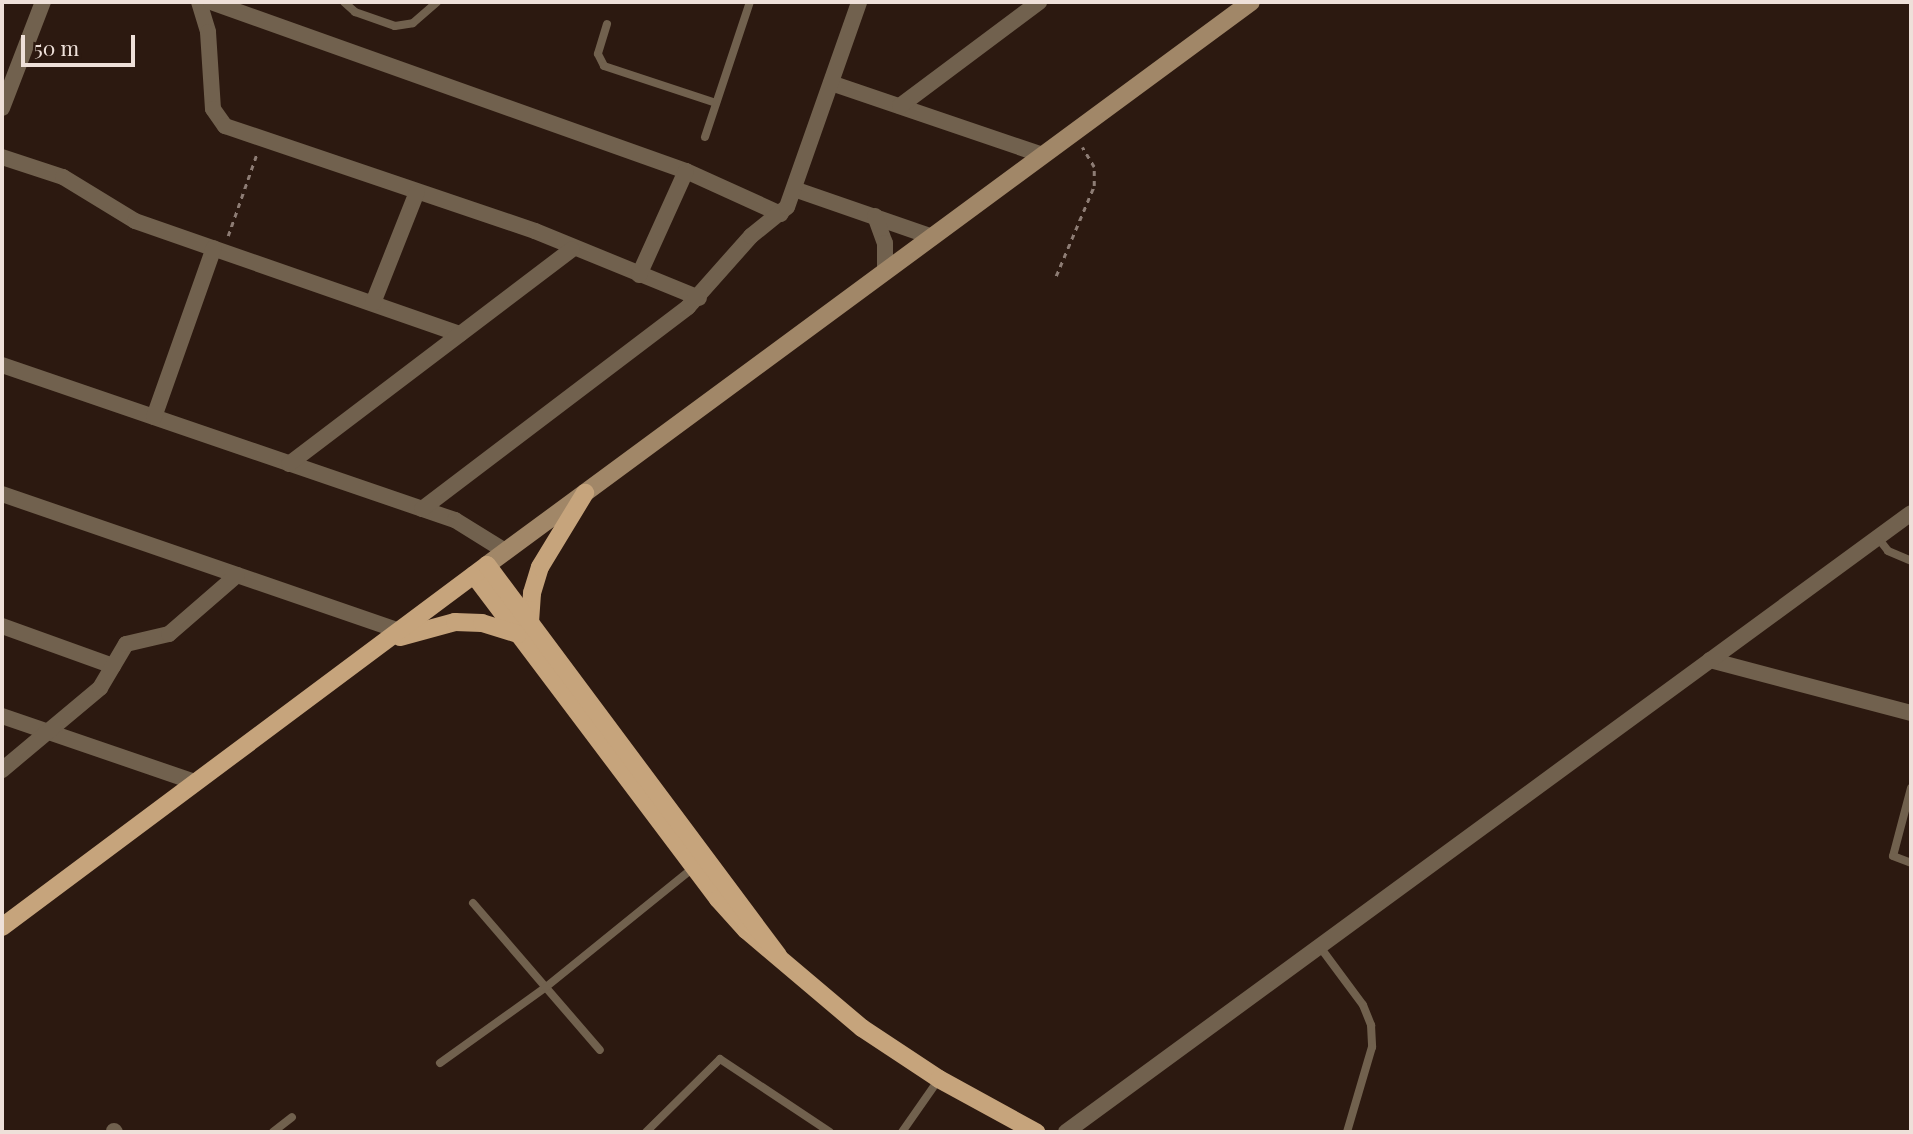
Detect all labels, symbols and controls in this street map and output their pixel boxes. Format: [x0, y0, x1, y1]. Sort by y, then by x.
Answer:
scale bar [24, 21, 138, 65]
text: 50 m [34, 33, 79, 61]

